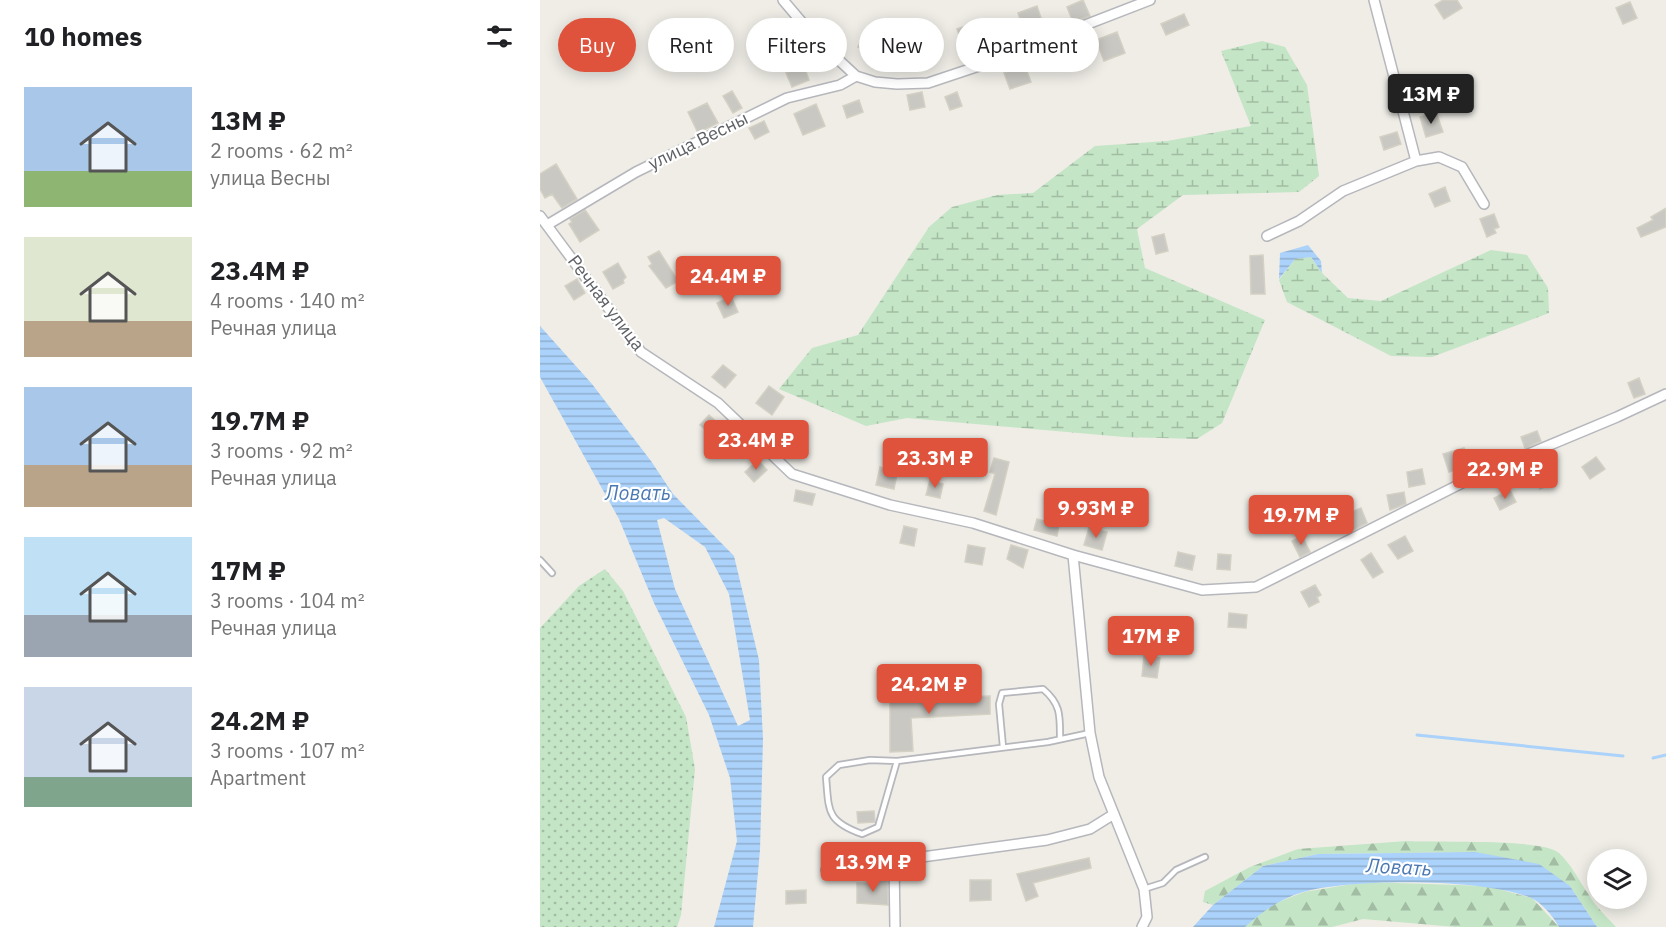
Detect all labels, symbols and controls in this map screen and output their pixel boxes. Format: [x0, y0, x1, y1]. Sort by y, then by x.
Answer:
chip: Buy [558, 18, 636, 72]
chip: Rent [648, 18, 734, 72]
chip: Filters [746, 18, 847, 72]
chip: New [859, 18, 944, 72]
chip: Apartment [956, 18, 1099, 72]
text: 10 homes [24, 19, 142, 53]
icon: filters [483, 20, 516, 53]
pin: 13M ₽ [1389, 74, 1473, 125]
text: 13M ₽ [1402, 80, 1460, 107]
text: 13M ₽ [210, 103, 286, 137]
street label: улица Весны [644, 106, 752, 175]
icon: home [72, 111, 144, 183]
text: 2 rooms · 62 m² [210, 137, 353, 164]
text: улица Весны [210, 164, 330, 191]
street label: Речная улица [563, 250, 650, 355]
text: 23.4M ₽ [210, 253, 309, 287]
pin: 24.4M ₽ [673, 256, 783, 307]
icon: home [72, 261, 144, 333]
text: 24.4M ₽ [690, 262, 766, 289]
text: 4 rooms · 140 m² [210, 287, 365, 314]
text: Речная улица [210, 314, 337, 341]
text: 19.7M ₽ [210, 403, 309, 437]
icon: home [72, 411, 144, 483]
pin: 23.4M ₽ [701, 420, 811, 471]
text: 23.4M ₽ [718, 426, 794, 453]
text: 3 rooms · 92 m² [210, 437, 353, 464]
pin: 23.3M ₽ [880, 438, 990, 489]
text: 23.3M ₽ [897, 444, 973, 471]
pin: 22.9M ₽ [1450, 449, 1560, 500]
text: 22.9M ₽ [1467, 455, 1543, 482]
text: Речная улица [210, 464, 337, 491]
water label: Ловать [604, 479, 671, 506]
pin: 9.93M ₽ [1041, 488, 1151, 539]
text: 9.93M ₽ [1058, 494, 1134, 521]
pin: 19.7M ₽ [1246, 495, 1356, 546]
text: 19.7M ₽ [1263, 501, 1339, 528]
text: 17M ₽ [210, 553, 286, 587]
icon: home [72, 561, 144, 633]
text: 3 rooms · 104 m² [210, 587, 365, 614]
text: Речная улица [210, 614, 337, 641]
pin: 17M ₽ [1109, 616, 1193, 667]
text: 17M ₽ [1122, 622, 1180, 649]
pin: 24.2M ₽ [874, 664, 984, 715]
text: 24.2M ₽ [891, 670, 967, 697]
text: 24.2M ₽ [210, 703, 309, 737]
icon: home [72, 711, 144, 783]
text: 3 rooms · 107 m² [210, 737, 365, 764]
text: Apartment [210, 764, 306, 791]
pin: 13.9M ₽ [818, 842, 928, 893]
text: 13.9M ₽ [835, 848, 911, 875]
map controls [1587, 849, 1647, 909]
button: layers [1587, 849, 1647, 909]
water label: Ловать [1365, 851, 1432, 882]

